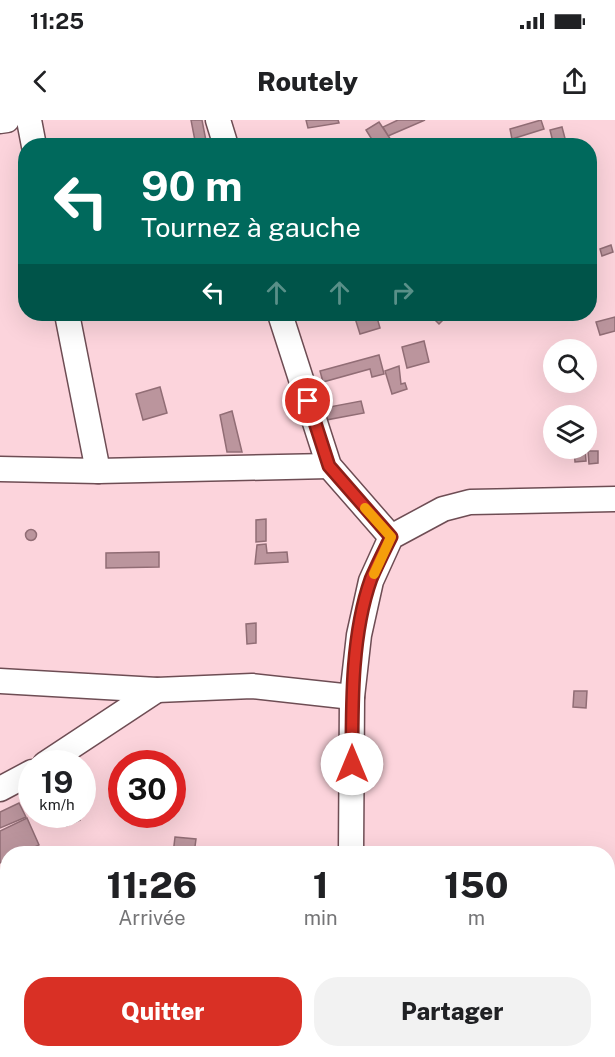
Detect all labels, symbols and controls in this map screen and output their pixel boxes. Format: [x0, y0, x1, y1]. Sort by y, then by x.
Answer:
text: 11:25 [30, 8, 84, 34]
icon: back [24, 65, 57, 98]
text: Routely [257, 65, 358, 97]
icon: share [558, 65, 591, 98]
text: 90 m [141, 161, 243, 210]
icon: left [42, 162, 120, 240]
text: Tournez à gauche [141, 211, 361, 243]
icon: left [197, 276, 230, 309]
icon: ahead [260, 276, 293, 309]
icon: ahead [323, 276, 356, 309]
icon: right [386, 276, 419, 309]
map controls [543, 339, 597, 459]
button: search [543, 339, 597, 393]
pin [282, 375, 333, 426]
icon: arrive [291, 384, 324, 417]
button: layers [543, 405, 597, 459]
position arrow [320, 732, 384, 796]
speed limit sign: 30 [108, 750, 186, 828]
text: 19 [41, 764, 73, 800]
text: km/h [39, 796, 75, 813]
text: 11:26 [107, 864, 197, 906]
text: 1 [313, 864, 328, 906]
text: 150 [444, 864, 508, 906]
text: Arrivée [118, 906, 185, 930]
text: min [304, 906, 338, 930]
text: m [468, 906, 485, 930]
button: Quitter [24, 977, 302, 1046]
button: Partager [314, 977, 591, 1046]

